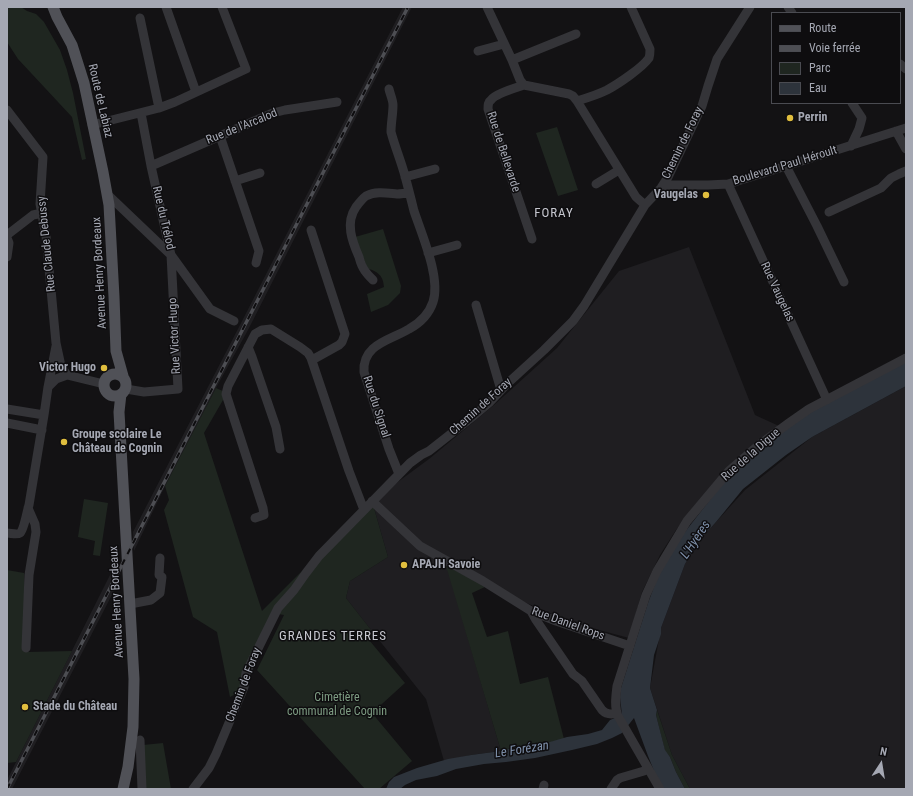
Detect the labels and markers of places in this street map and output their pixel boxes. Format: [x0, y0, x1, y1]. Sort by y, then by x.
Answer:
place label: Perrin [798, 111, 827, 125]
marker: Perrin [785, 113, 795, 123]
place label: Vaugelas [654, 188, 698, 202]
marker: Vaugelas [701, 190, 711, 200]
place label: Victor Hugo [39, 361, 96, 375]
marker: Victor Hugo [99, 363, 109, 373]
place label: Groupe scolaire Le Château de Cognin [72, 428, 162, 456]
marker: Groupe scolaire Le Château de Cognin [59, 437, 69, 447]
place label: APAJH Savoie [412, 558, 480, 572]
marker: APAJH Savoie [399, 560, 409, 570]
place label: Stade du Château [33, 700, 117, 714]
marker: Stade du Château [20, 702, 30, 712]

